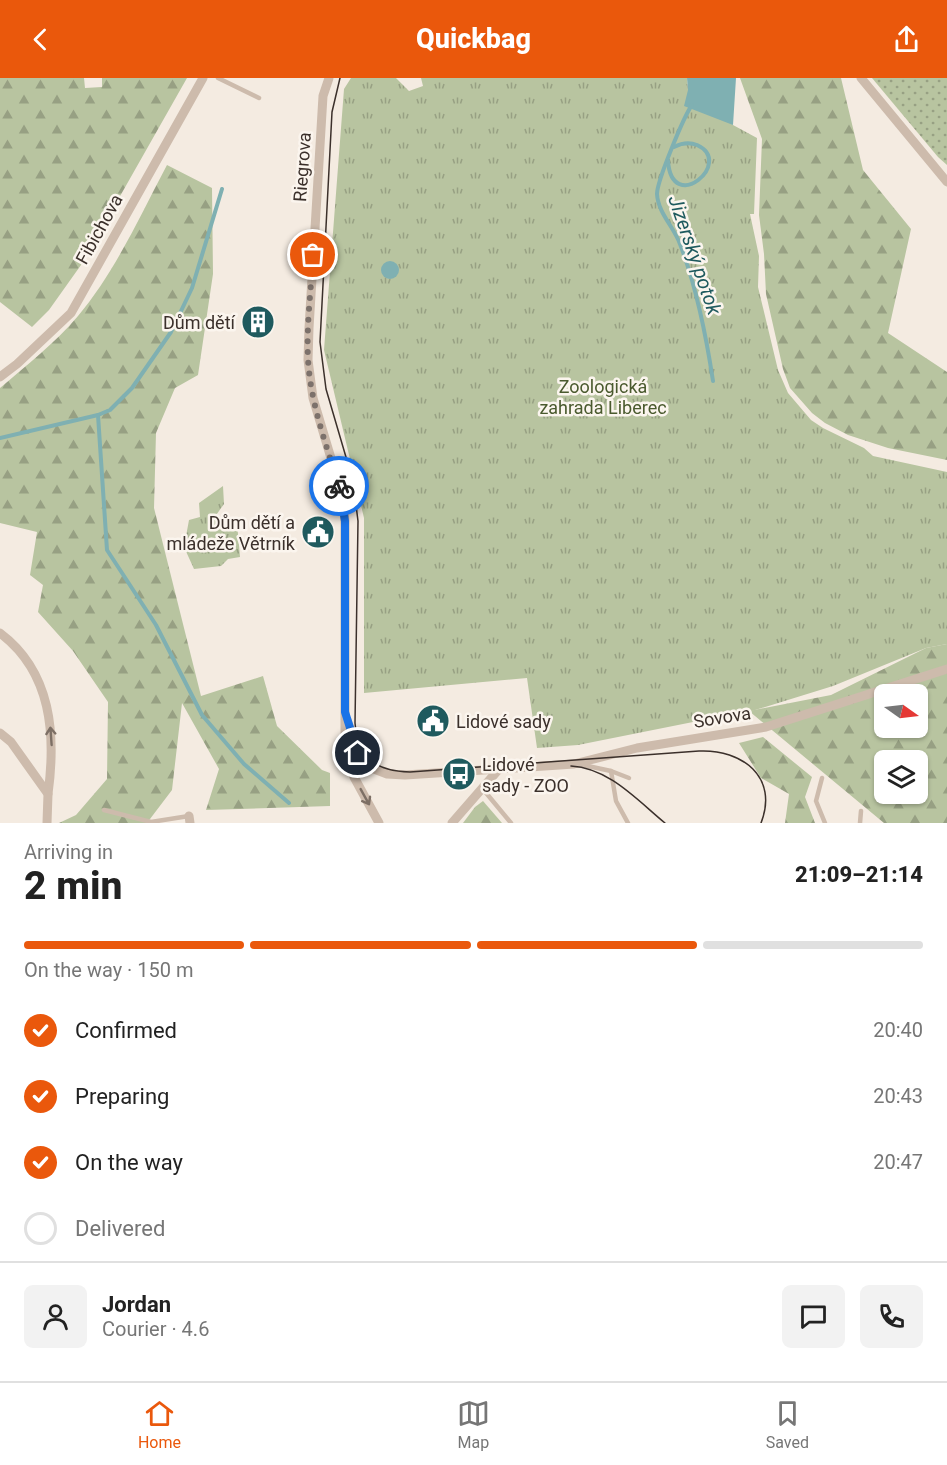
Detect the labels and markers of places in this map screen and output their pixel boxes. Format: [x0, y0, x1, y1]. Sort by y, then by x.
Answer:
pin [287, 229, 338, 280]
building icon: Dům dětí [240, 304, 276, 340]
place label: Dům dětí [163, 312, 236, 333]
place label: Dům dětí a mládeže Větrník [166, 512, 296, 554]
public building icon: Dům dětí a mládeže Větrník [300, 514, 336, 550]
public building icon: Lidové sady [415, 703, 451, 739]
place label: Lidové sady [456, 711, 551, 732]
pin [332, 727, 383, 778]
place label: Lidové sady - ZOO [482, 754, 569, 796]
bus stop icon: Lidové sady - ZOO [441, 756, 477, 792]

